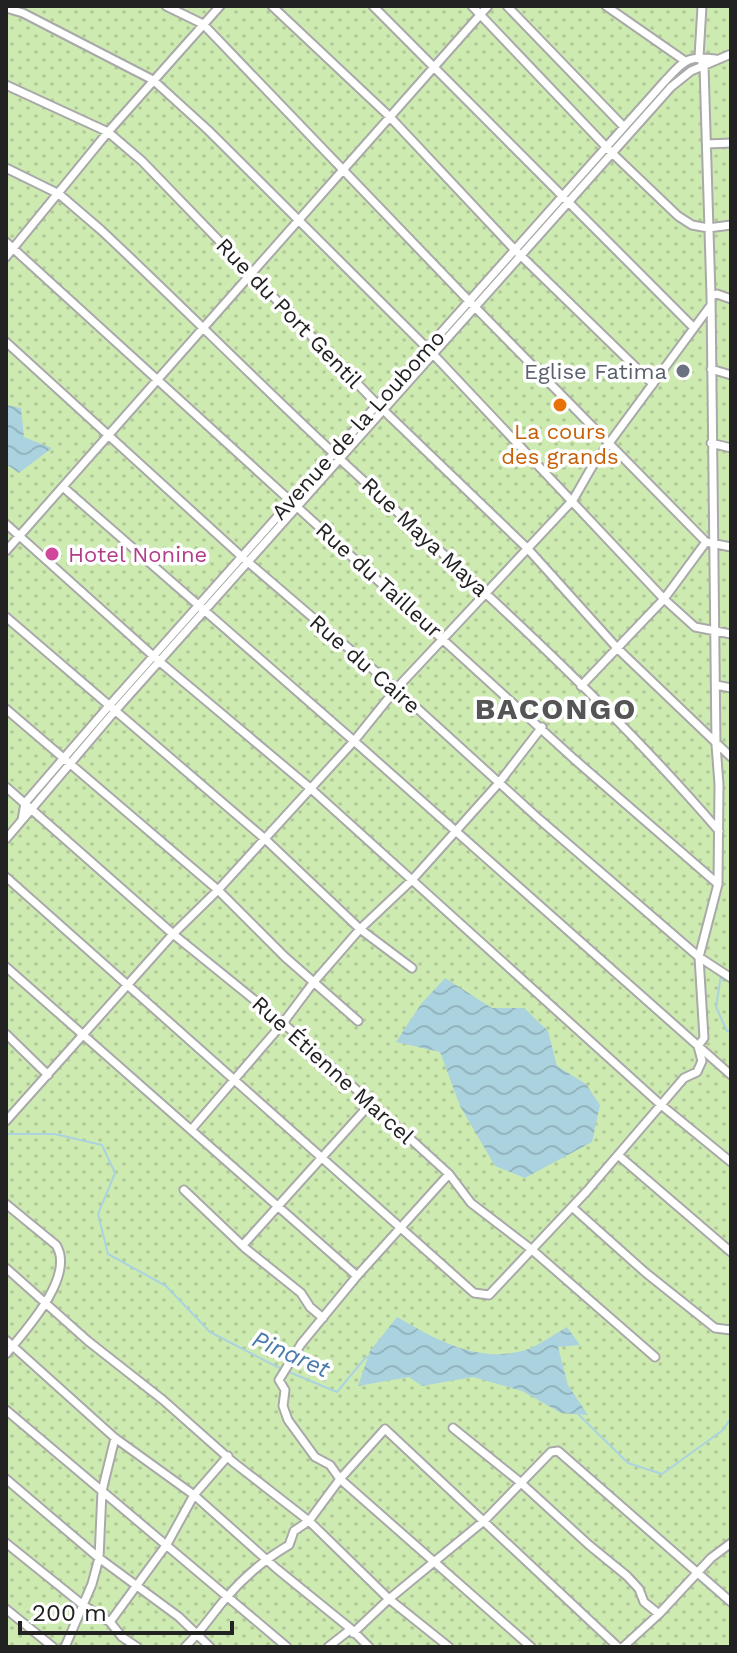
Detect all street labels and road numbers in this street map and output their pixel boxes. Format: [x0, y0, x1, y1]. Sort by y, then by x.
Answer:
street label: Rue du Port Gentil [211, 233, 367, 393]
street label: Avenue de la Loubomo [266, 325, 450, 525]
street label: Rue Maya Maya [357, 472, 493, 602]
street label: Rue du Tailleur [311, 517, 447, 643]
street label: Rue du Caire [305, 609, 425, 719]
street label: Rue Étienne Marcel [247, 991, 419, 1149]

